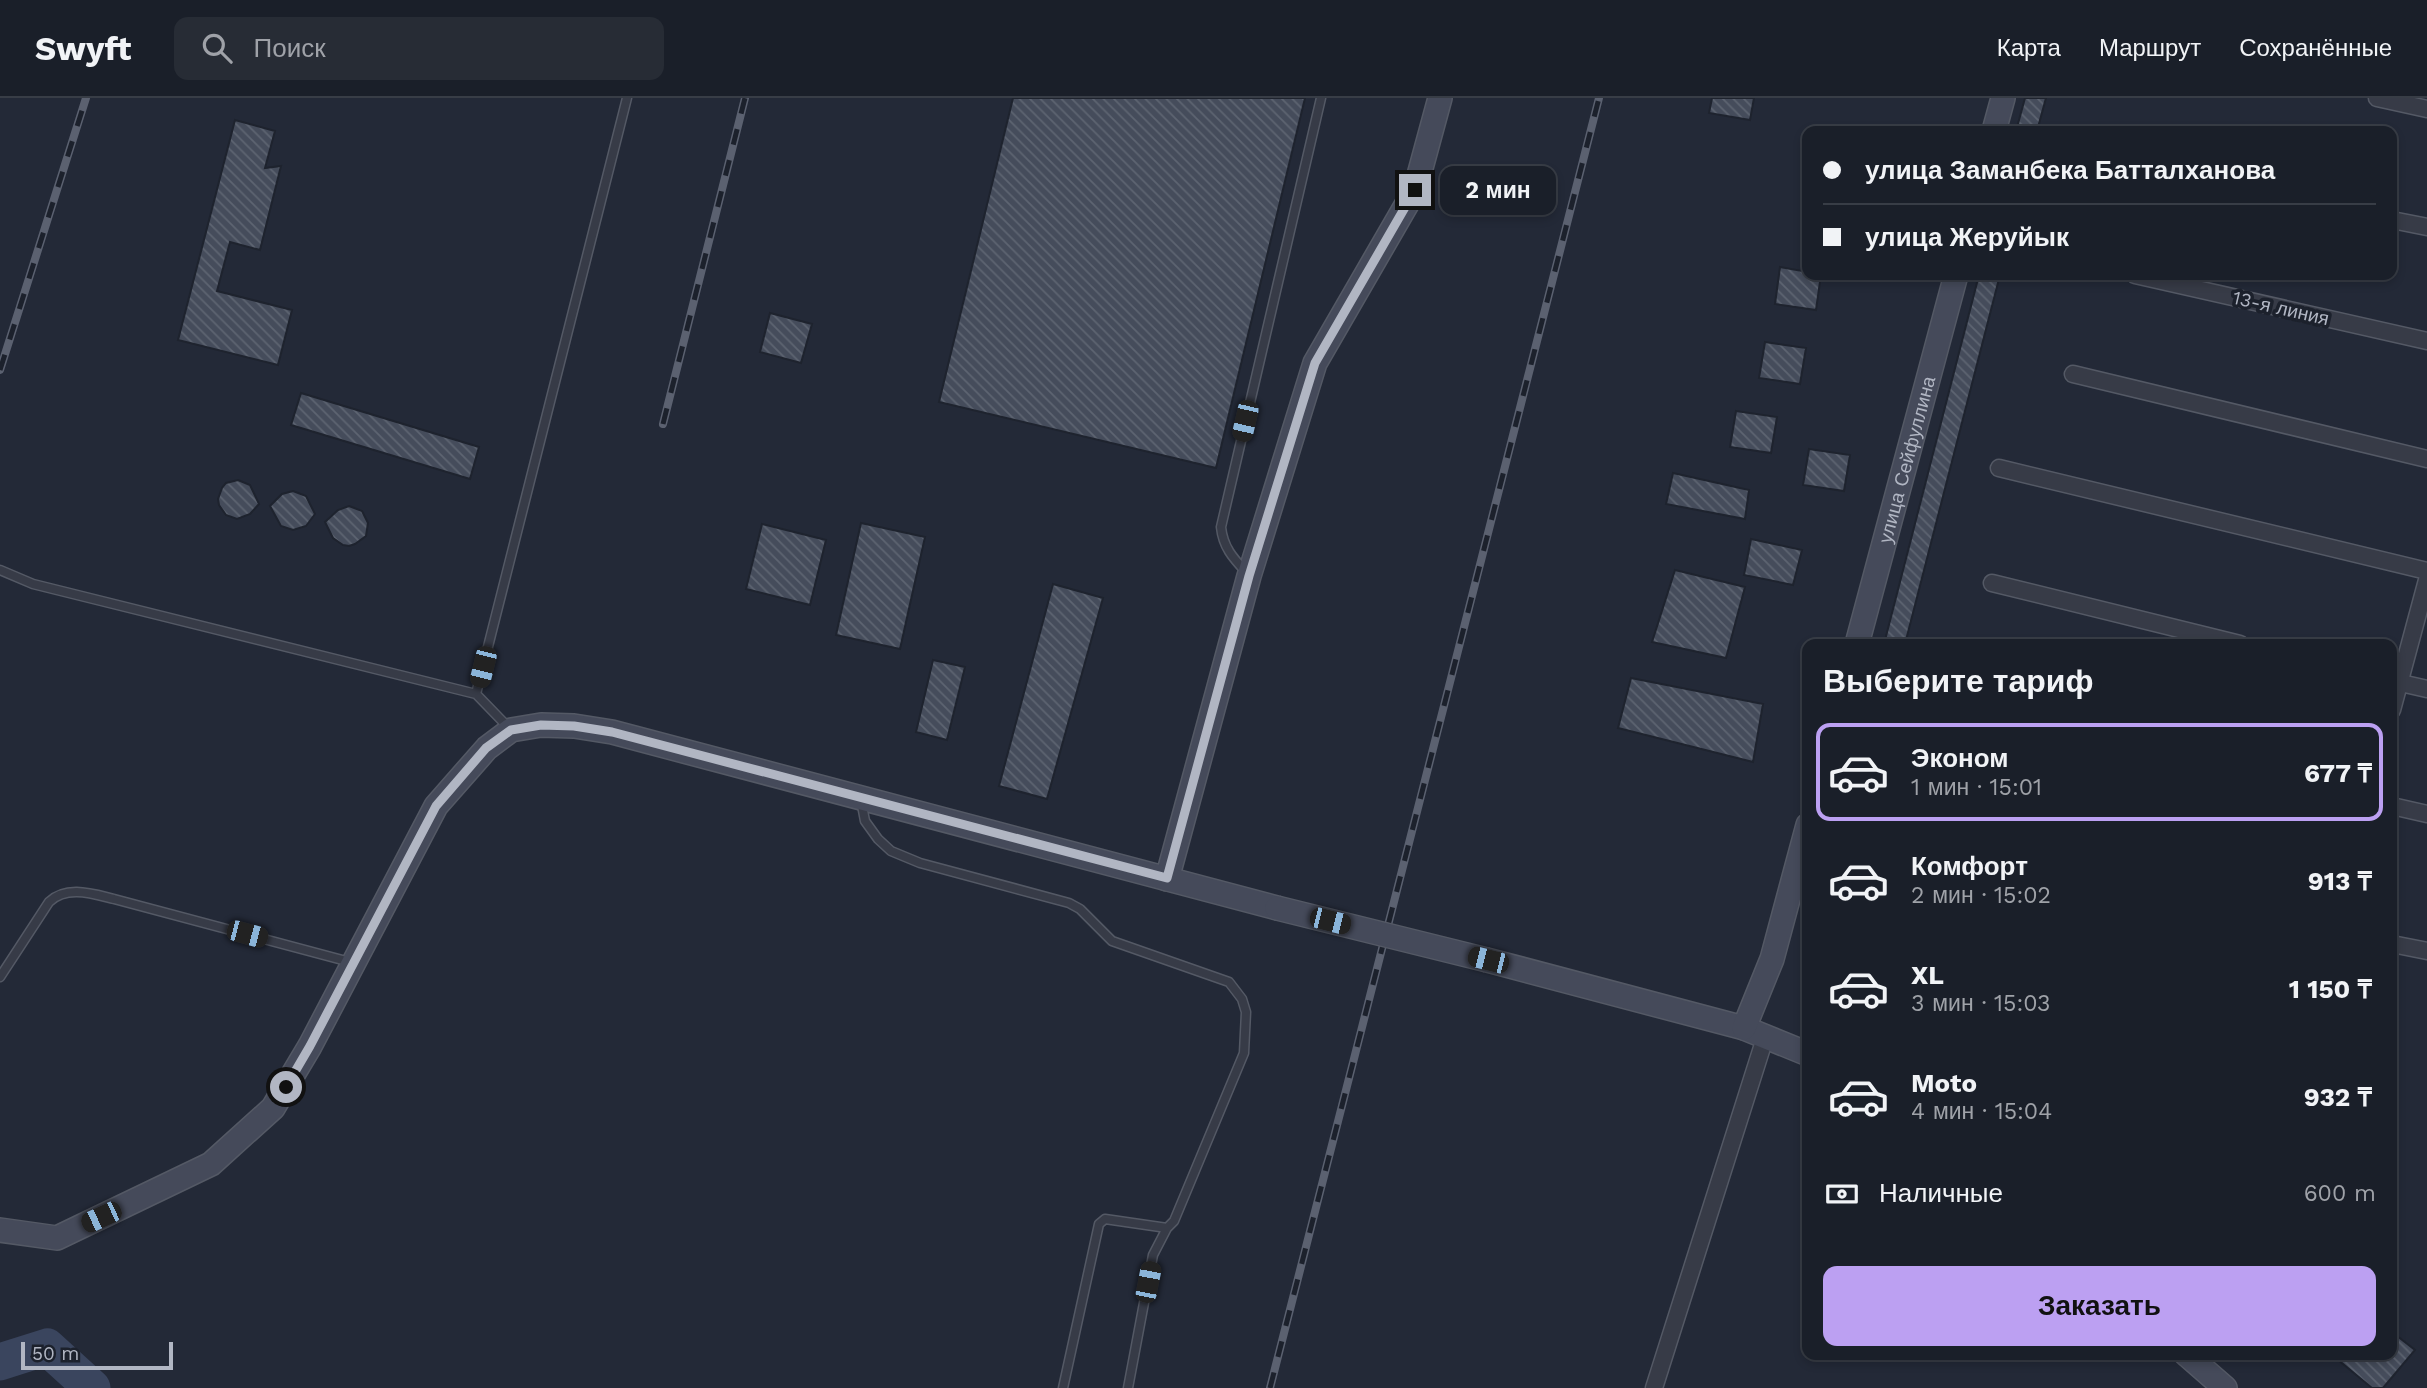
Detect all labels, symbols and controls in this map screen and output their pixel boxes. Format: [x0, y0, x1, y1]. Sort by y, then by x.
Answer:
search box [174, 17, 664, 80]
text: Swyft [35, 29, 132, 68]
icon: search [198, 29, 236, 67]
text: Поиск [254, 33, 326, 63]
text: Карта [1997, 34, 2061, 62]
text: Маршрут [2099, 34, 2201, 62]
text: Сохранённые [2239, 34, 2392, 62]
text: улица Заманбека Батталханова [1865, 155, 2275, 185]
callout: 2 мин [1440, 166, 1555, 214]
route end [1399, 174, 1431, 206]
text: 2 мин [1465, 177, 1531, 204]
text: улица Жеруйык [1865, 222, 2069, 252]
street label: 13-я линия [2231, 286, 2331, 330]
street label: улица Сейфуллина [1873, 373, 1940, 546]
car [1231, 398, 1260, 444]
car [468, 644, 499, 690]
text: Выберите тариф [1823, 662, 2094, 700]
icon: car [1827, 741, 1890, 804]
text: Эконом [1911, 743, 2009, 773]
text: 677 ₸ [2304, 758, 2372, 788]
text: 1 мин · 15:01 [1911, 774, 2042, 801]
icon: car [1827, 849, 1890, 912]
text: Комфорт [1911, 851, 2028, 881]
text: 913 ₸ [2308, 866, 2372, 896]
text: 2 мин · 15:02 [1911, 882, 2051, 909]
car [1308, 906, 1353, 936]
car [224, 918, 271, 950]
car [1466, 945, 1511, 975]
icon: car [1827, 957, 1890, 1020]
text: XL [1911, 960, 1944, 990]
text: 1 150 ₸ [2289, 974, 2372, 1004]
text: 3 мин · 15:03 [1911, 990, 2050, 1017]
icon: car [1827, 1065, 1890, 1128]
text: Moto [1911, 1068, 1977, 1098]
route start [270, 1071, 302, 1103]
text: 932 ₸ [2304, 1082, 2372, 1112]
text: 4 мин · 15:04 [1911, 1098, 2052, 1125]
icon: cash [1823, 1175, 1861, 1213]
text: Наличные [1879, 1178, 2003, 1208]
text: 600 m [2304, 1180, 2376, 1207]
car [78, 1199, 125, 1235]
car [1134, 1259, 1163, 1305]
button: Заказать [1823, 1266, 2376, 1346]
scale bar [21, 1339, 173, 1371]
text: 50 m [32, 1342, 79, 1365]

